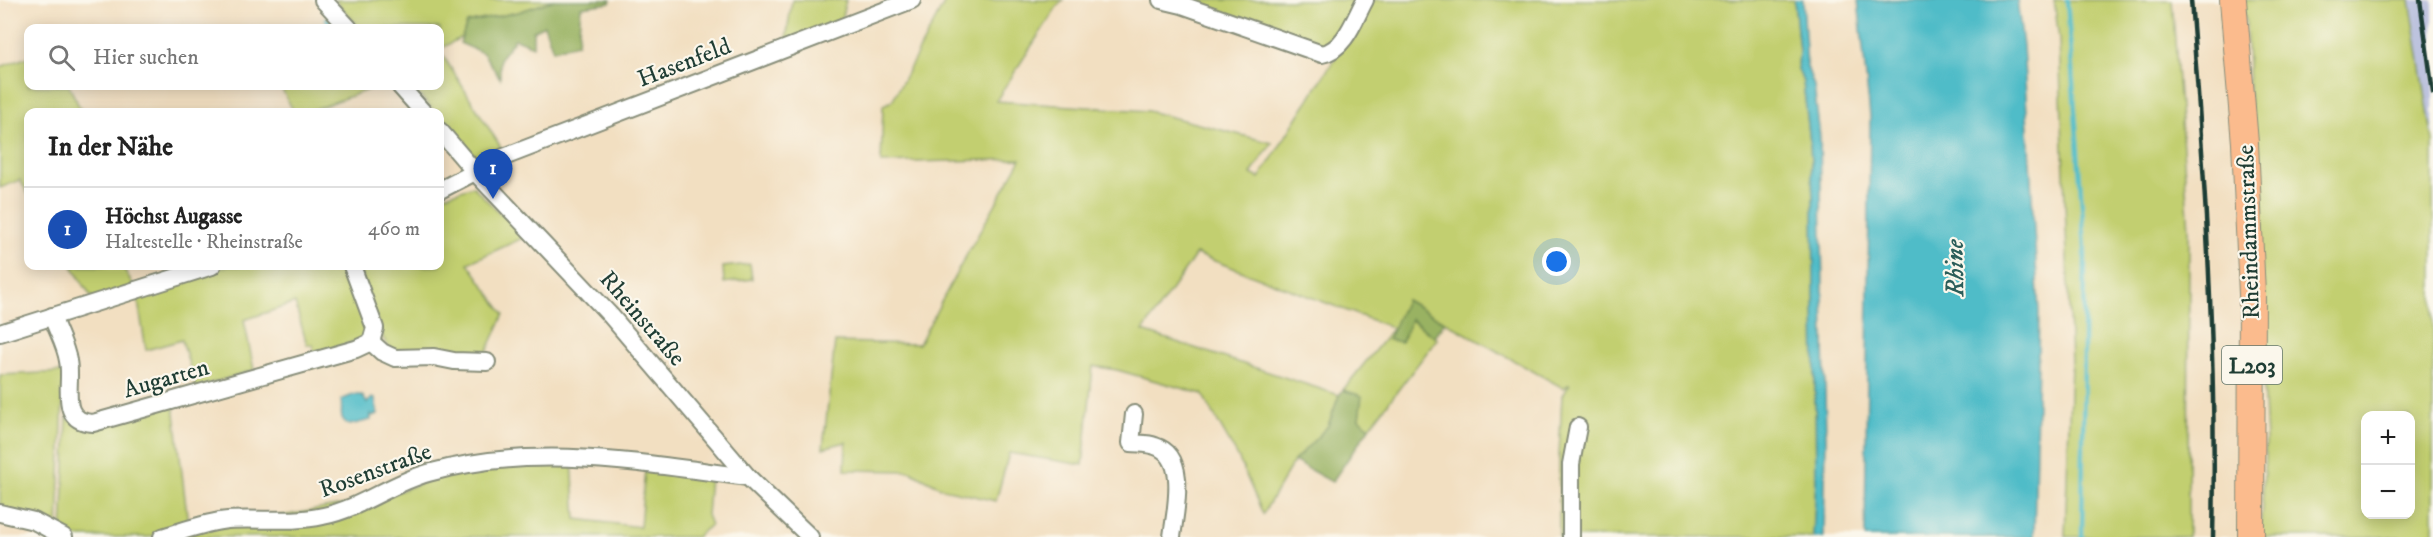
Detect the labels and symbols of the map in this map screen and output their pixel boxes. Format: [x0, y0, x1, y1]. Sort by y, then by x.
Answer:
street label: Hasenfeld [633, 31, 735, 94]
street label: Rheindammstraße [2231, 144, 2267, 320]
pin: 1 [474, 150, 512, 199]
water label: Rhine [1938, 238, 1973, 298]
your location [1542, 247, 1571, 276]
street label: Rheinstraße [593, 265, 692, 372]
road number: L203 [2222, 346, 2282, 384]
street label: Augarten [120, 352, 213, 405]
street label: Rosenstraße [315, 437, 436, 505]

